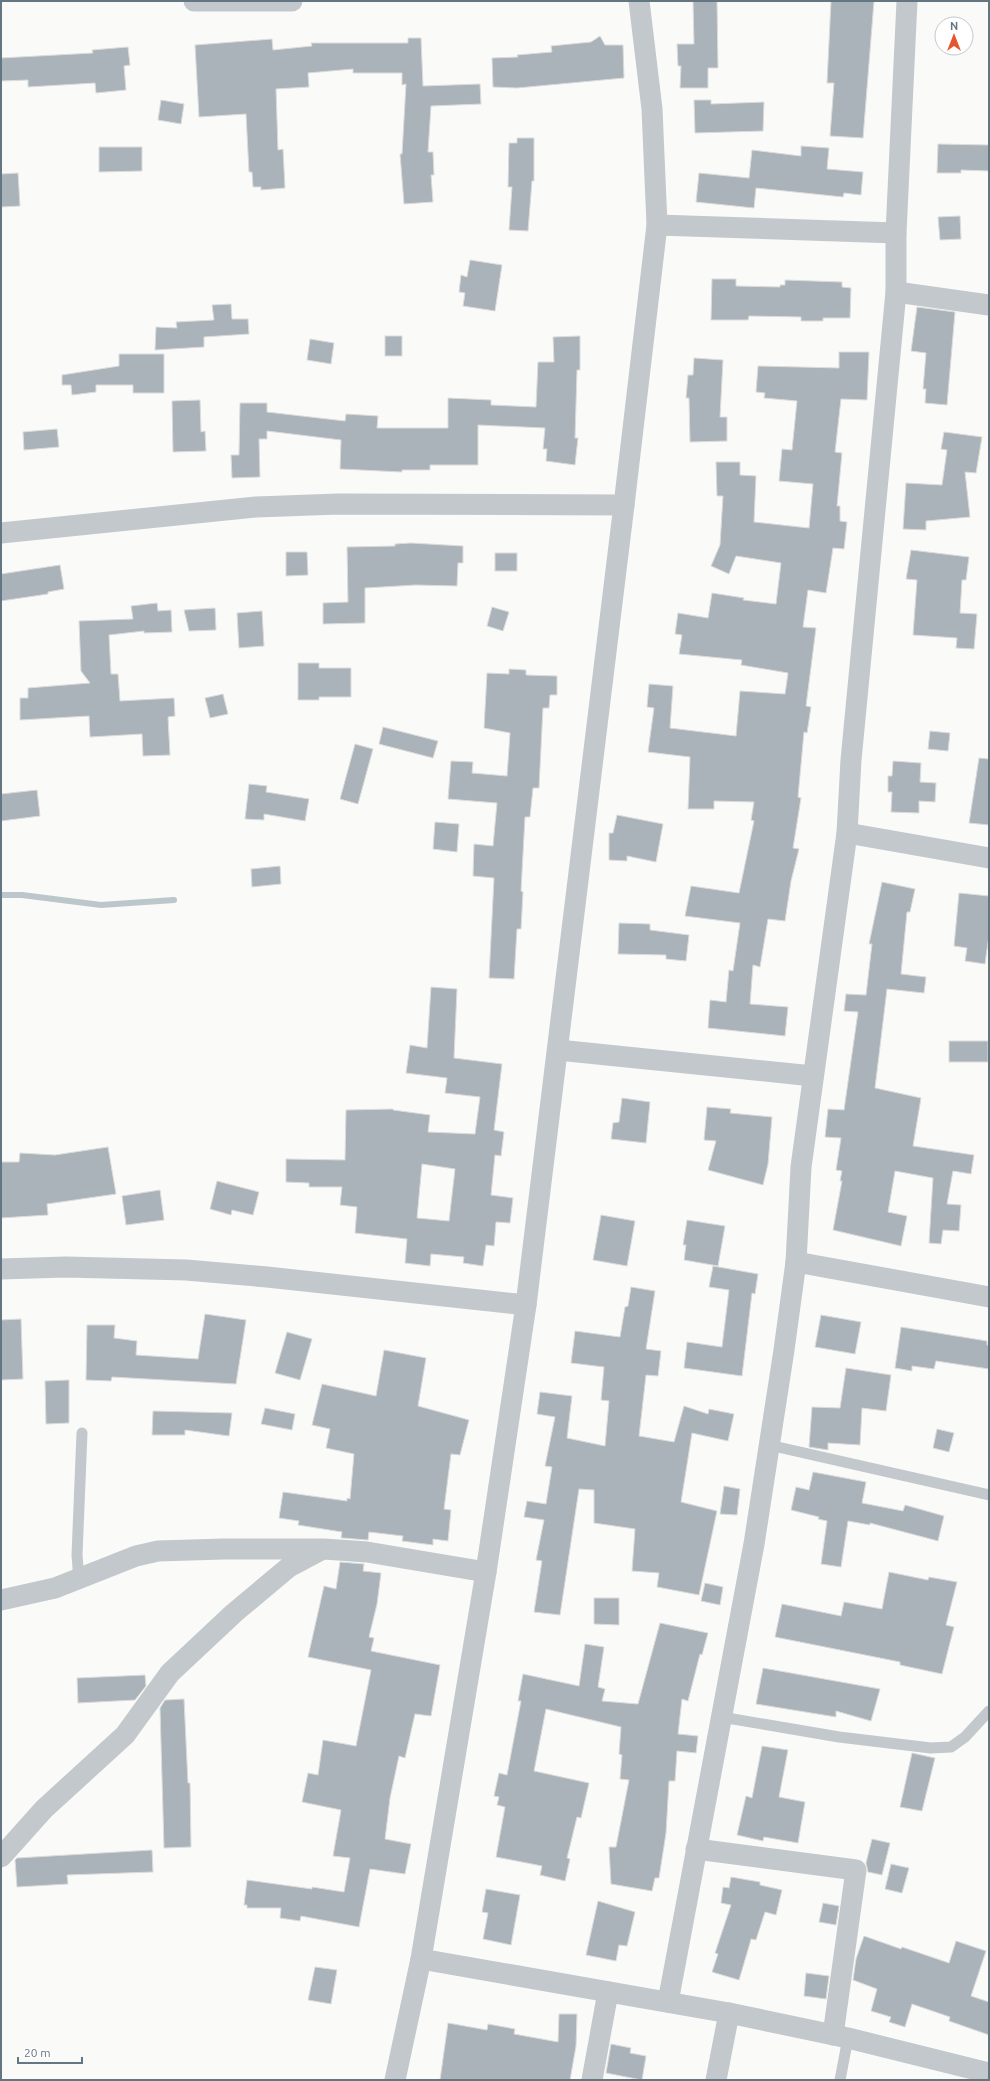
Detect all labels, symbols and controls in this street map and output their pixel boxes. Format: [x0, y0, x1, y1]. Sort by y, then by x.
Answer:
north arrow [934, 16, 974, 56]
text: N [950, 20, 958, 32]
scale bar [18, 2039, 82, 2065]
text: 20 m [24, 2046, 51, 2059]

